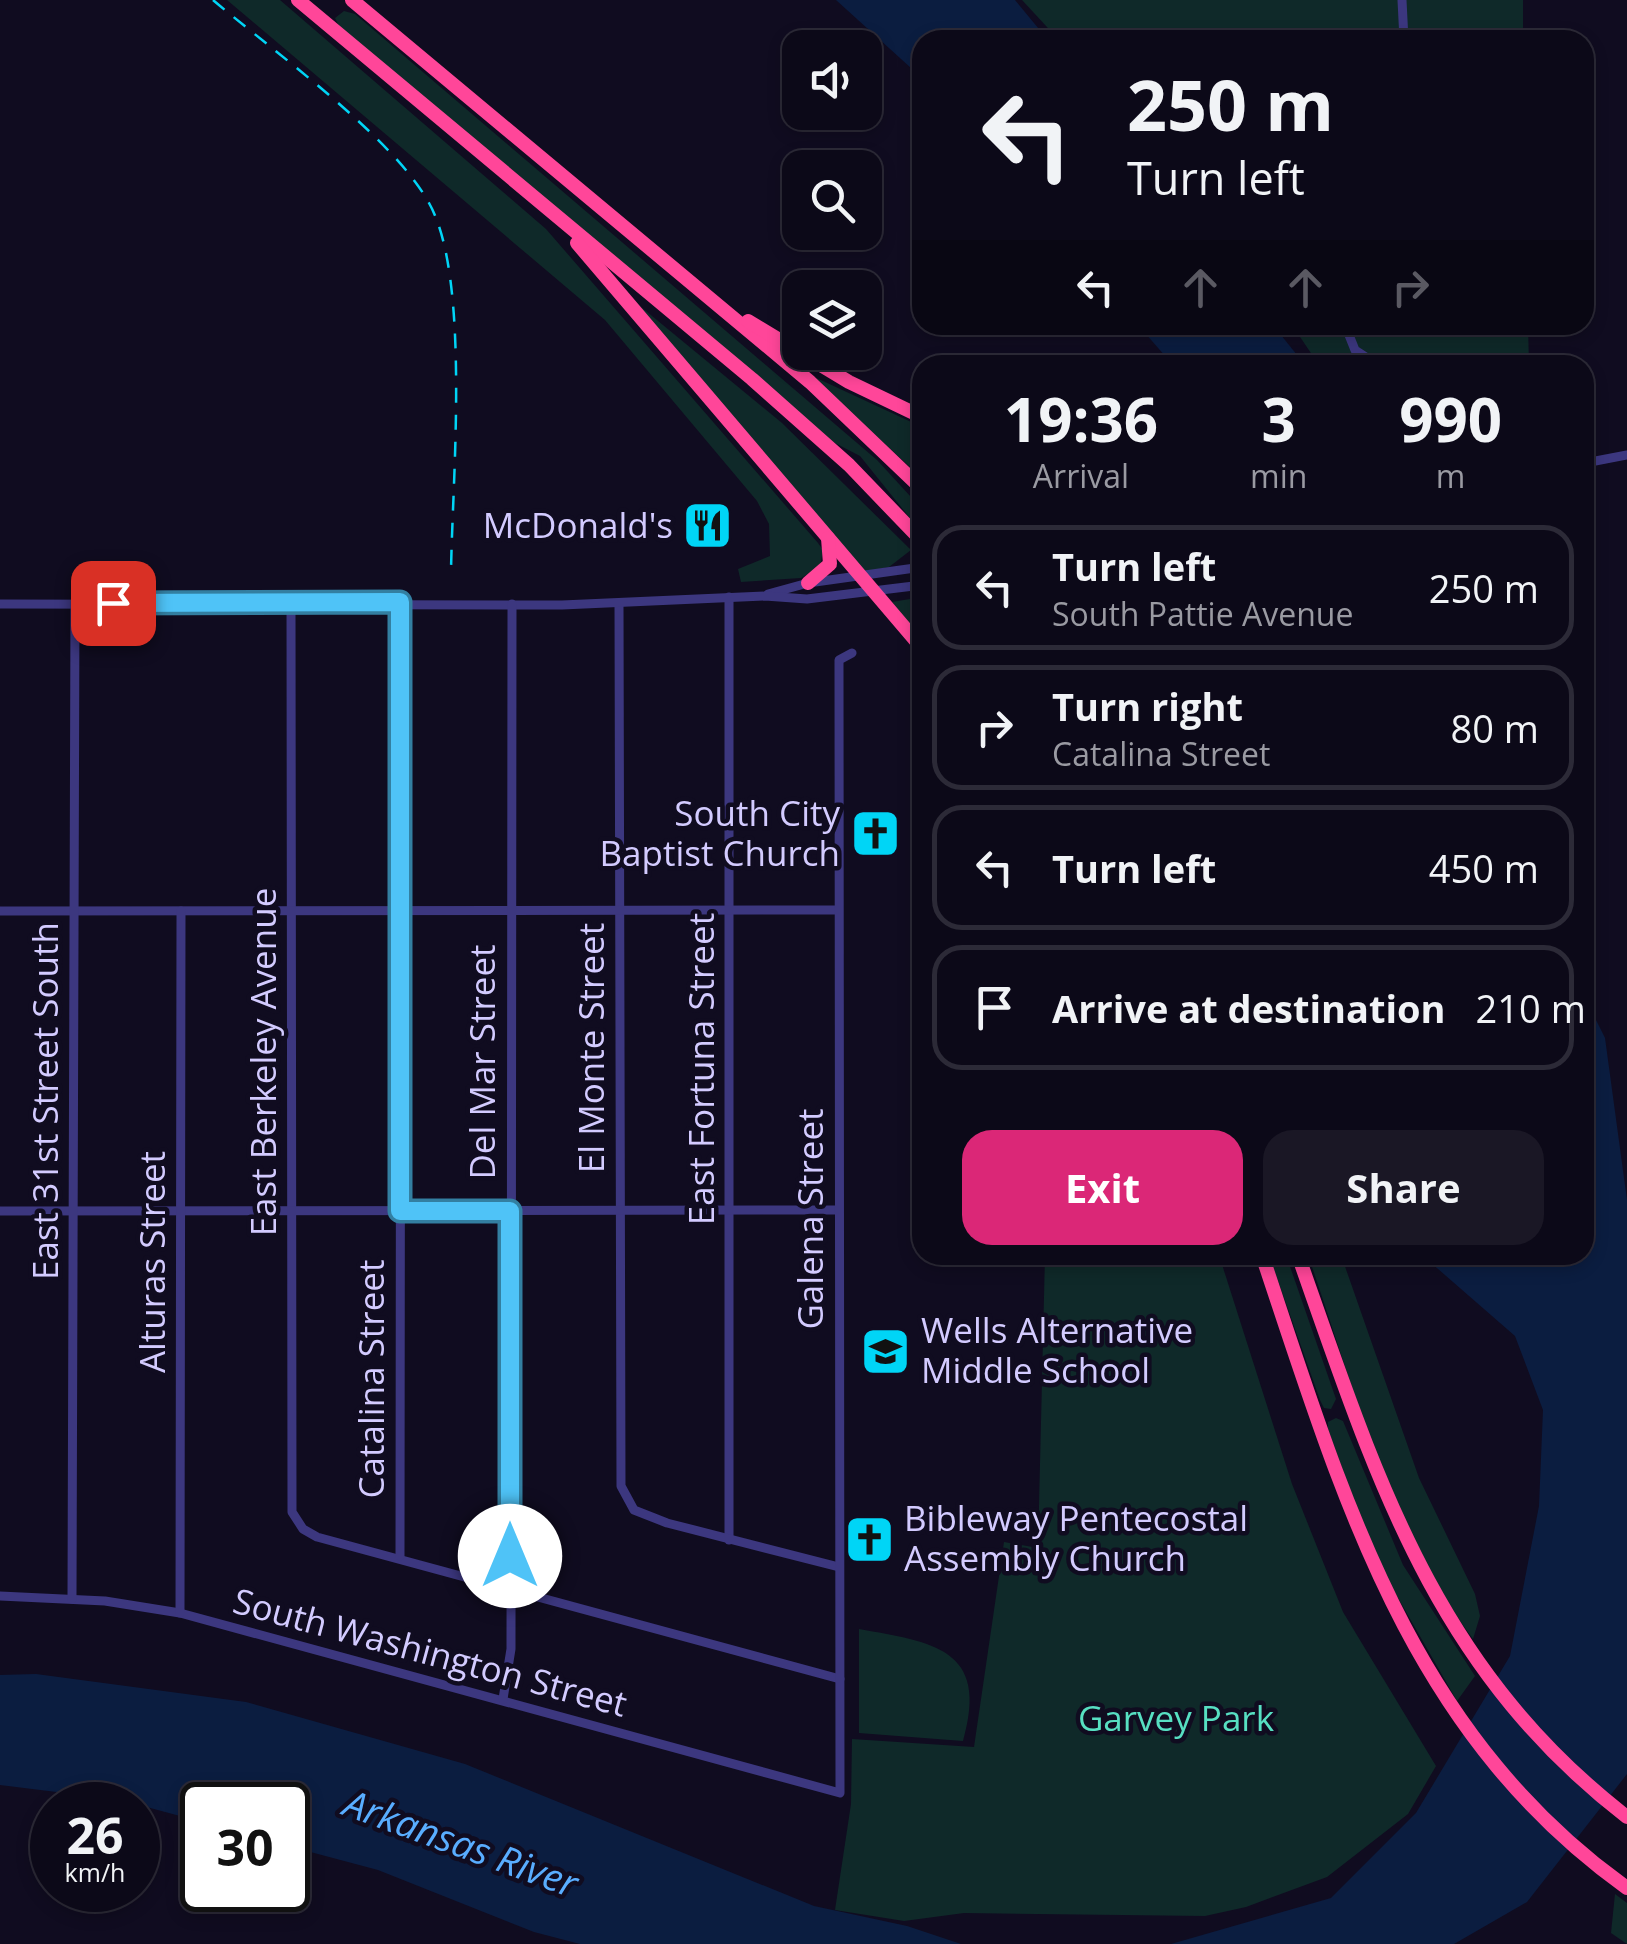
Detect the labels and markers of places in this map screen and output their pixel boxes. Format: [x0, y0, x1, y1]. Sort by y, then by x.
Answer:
restaurant icon: McDonald's [682, 500, 734, 552]
place label: McDonald's [483, 501, 673, 548]
pin [71, 561, 156, 646]
place label: South City Baptist Church [599, 789, 840, 876]
church icon: South City Baptist Church [849, 808, 901, 860]
place label: Wells Alternative Middle School [921, 1306, 1193, 1393]
school or university icon: Wells Alternative Middle School [860, 1325, 912, 1377]
place label: Bibleway Pentecostal Assembly Church [904, 1494, 1248, 1581]
church icon: Bibleway Pentecostal Assembly Church [843, 1513, 895, 1565]

